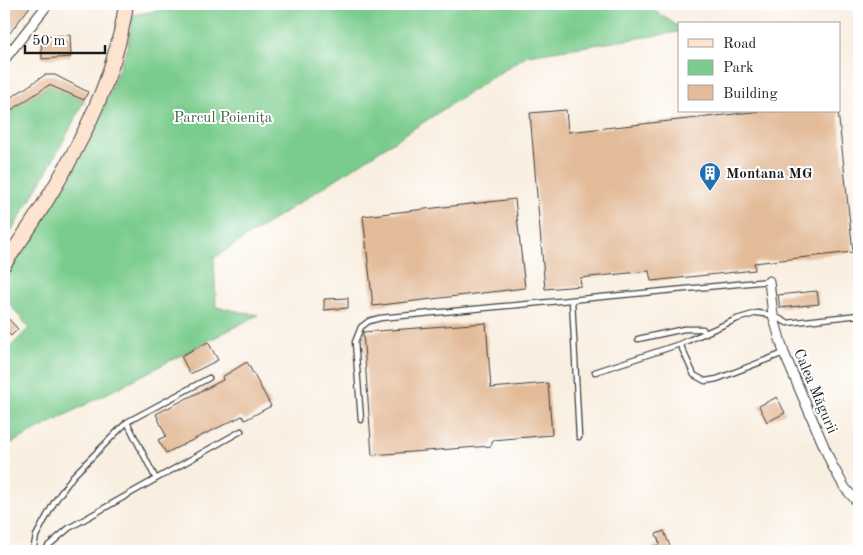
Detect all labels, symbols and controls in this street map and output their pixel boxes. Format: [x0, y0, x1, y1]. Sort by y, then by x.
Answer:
scale bar [25, 22, 105, 54]
legend [678, 22, 840, 112]
text: 50 m [32, 34, 66, 49]
text: Road [723, 37, 757, 52]
text: Park [723, 61, 754, 76]
text: Building [723, 87, 778, 102]
park label: Parcul Poieniţa [174, 111, 273, 126]
building icon: Montana MG [698, 161, 722, 192]
place label: Montana MG [726, 167, 813, 182]
street label: Calea Măgurii [790, 347, 839, 436]

